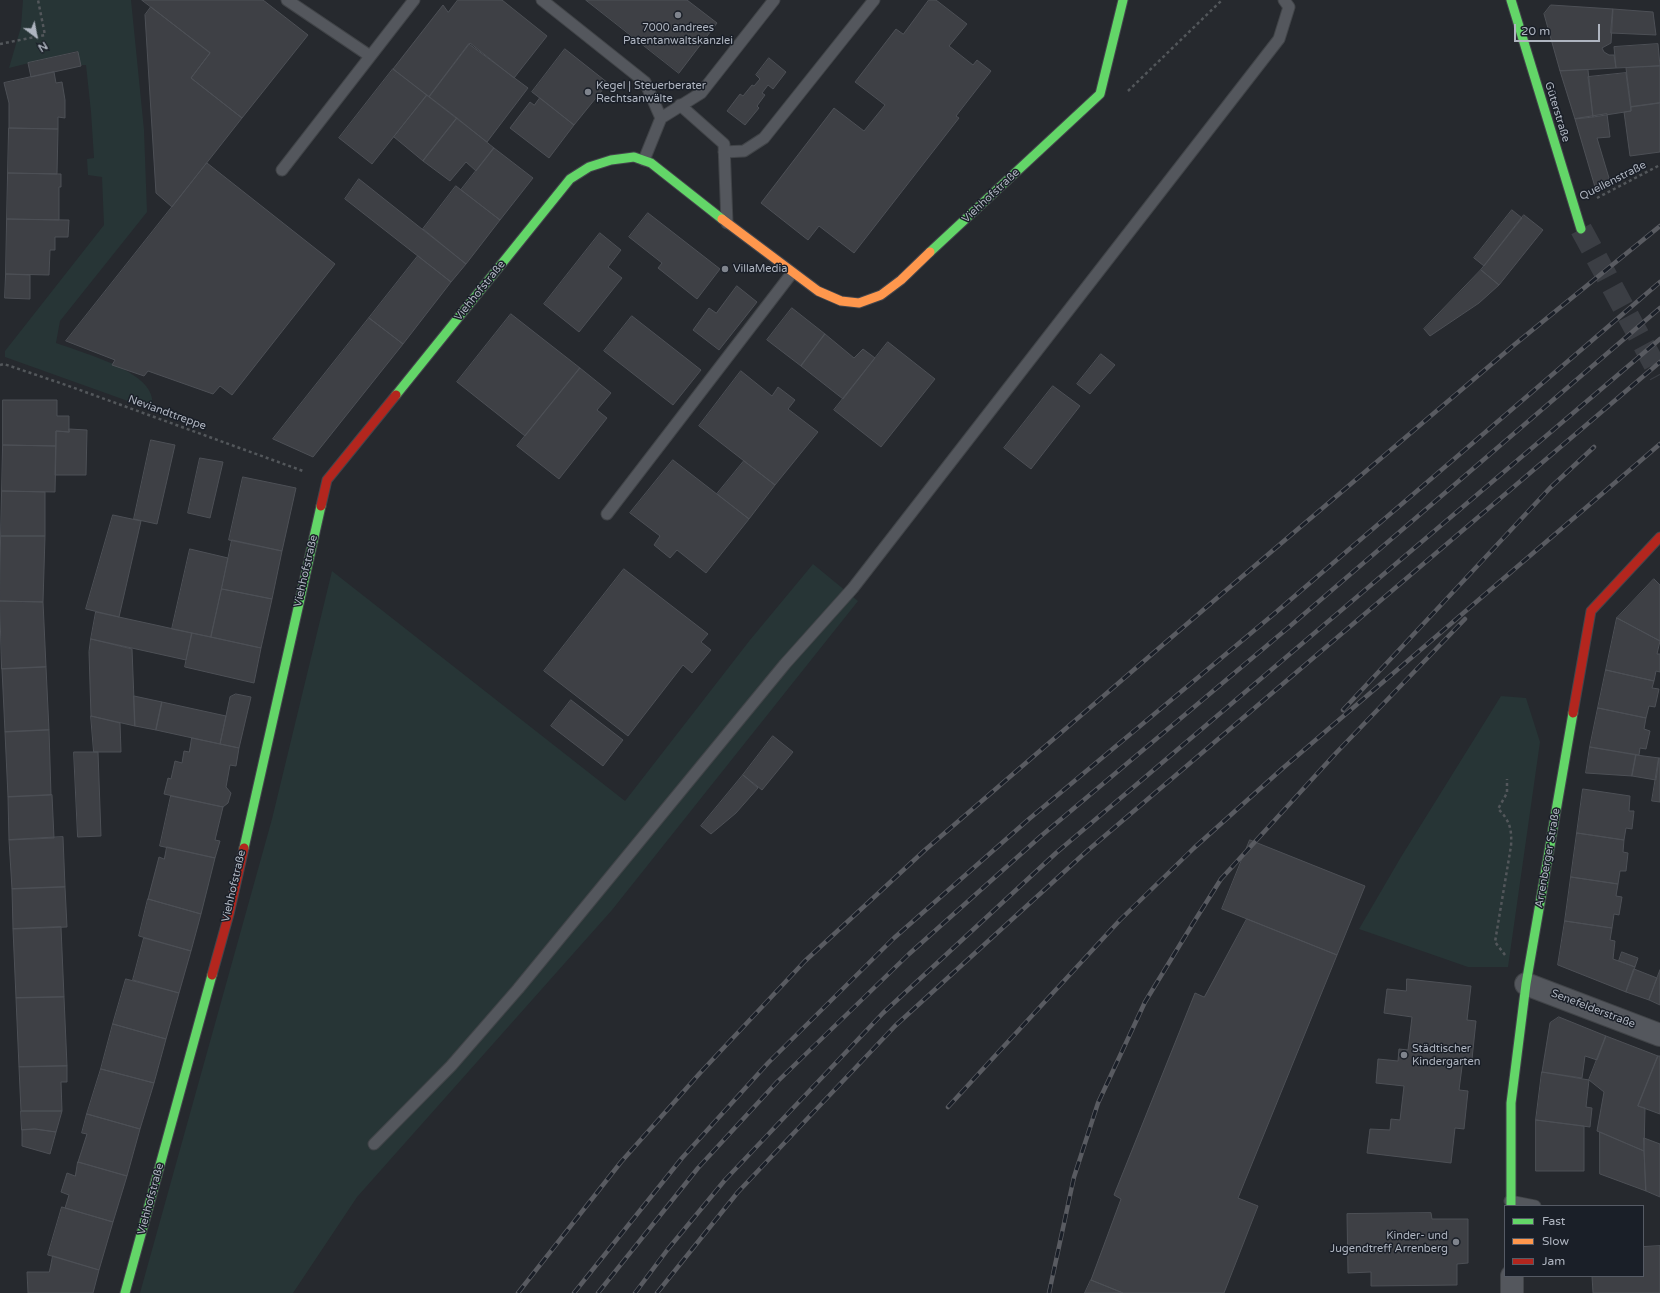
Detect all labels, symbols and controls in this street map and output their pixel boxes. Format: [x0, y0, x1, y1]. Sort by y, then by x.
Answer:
marker: 7000 andrees Patentanwaltskanzlei [673, 10, 683, 20]
north arrow [16, 16, 56, 56]
scale bar [1516, 16, 1602, 42]
place label: 7000 andrees Patentanwaltskanzlei [623, 21, 733, 47]
text: 20 m [1521, 24, 1550, 38]
text: N [35, 39, 50, 54]
place label: Kegel | Steuerberater Rechtsanwälte [596, 79, 706, 105]
street label: Güterstraße [1542, 80, 1572, 144]
marker: Kegel | Steuerberater Rechtsanwälte [583, 87, 593, 97]
street label: Quellenstraße [1578, 159, 1648, 203]
street label: Viehhofstraße [960, 166, 1022, 226]
street label: Viehhofstraße [452, 258, 508, 324]
place label: VillaMedia [733, 262, 787, 276]
marker: VillaMedia [720, 264, 730, 274]
street label: Neviandttreppe [126, 393, 208, 433]
street label: Viehhofstraße [291, 534, 321, 608]
street label: Arrenberger Straße [1533, 807, 1563, 909]
street label: Viehhofstraße [219, 849, 249, 923]
street label: Senefelderstraße [1549, 987, 1637, 1031]
place label: Städtischer Kindergarten [1412, 1042, 1480, 1068]
marker: Städtischer Kindergarten [1399, 1050, 1409, 1060]
street label: Viehhofstraße [135, 1162, 167, 1236]
legend [1504, 1205, 1644, 1277]
text: Fast [1542, 1214, 1565, 1228]
place label: Kinder- und Jugendtreff Arrenberg [1330, 1229, 1448, 1255]
text: Slow [1542, 1234, 1569, 1248]
marker: Kinder- und Jugendtreff Arrenberg [1451, 1237, 1461, 1247]
text: Jam [1542, 1254, 1565, 1268]

